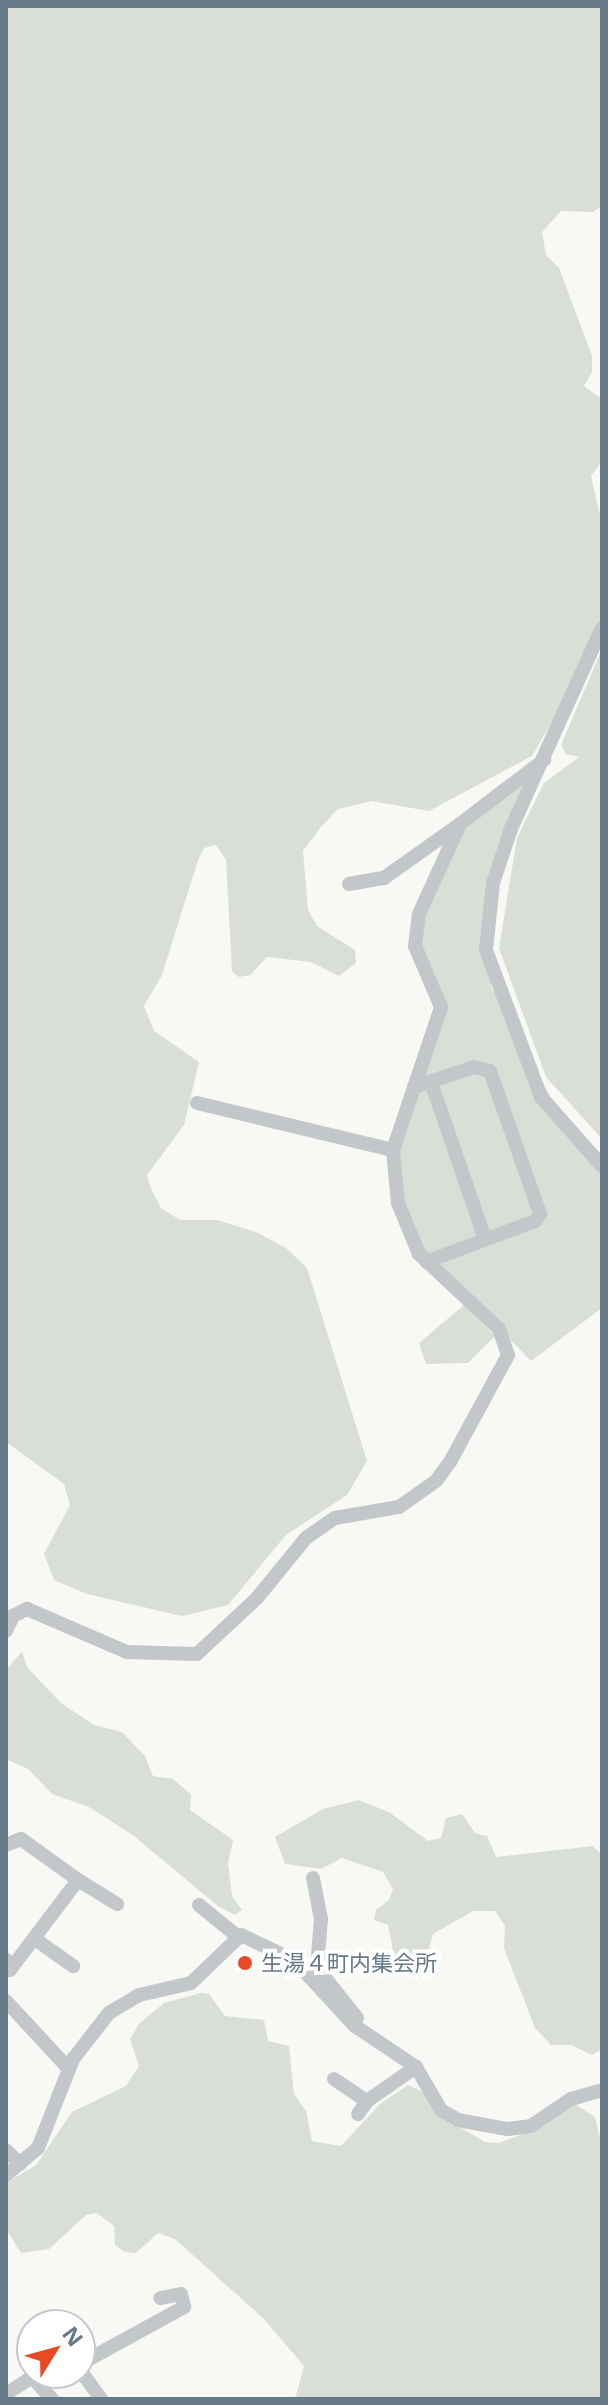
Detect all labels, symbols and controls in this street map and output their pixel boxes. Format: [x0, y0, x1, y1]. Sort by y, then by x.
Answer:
place label: 生湯４町内集会所 [261, 1950, 437, 1976]
marker: 生湯４町内集会所 [236, 1954, 254, 1972]
north arrow [16, 2309, 96, 2389]
text: N [56, 2320, 91, 2352]

